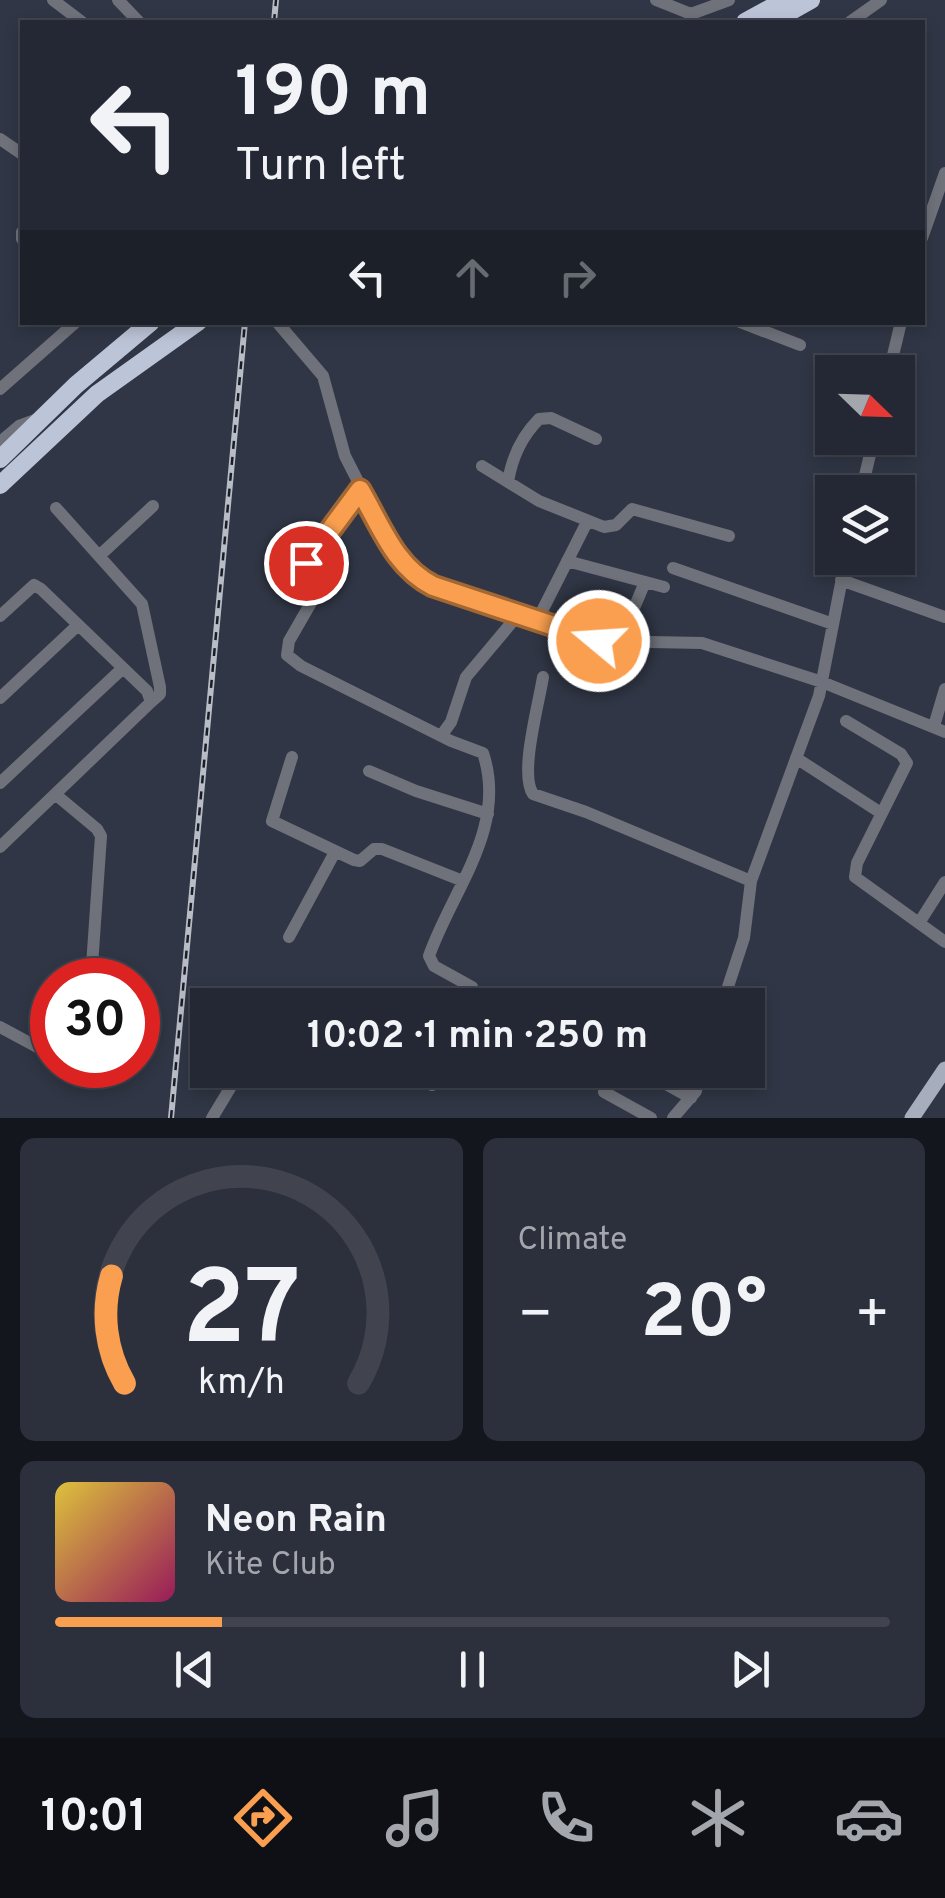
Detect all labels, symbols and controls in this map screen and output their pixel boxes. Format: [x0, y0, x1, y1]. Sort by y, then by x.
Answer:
text: 190 m [235, 52, 431, 141]
icon: left [70, 60, 200, 190]
text: Turn left [235, 139, 406, 196]
icon: left [340, 250, 395, 305]
icon: ahead [445, 250, 500, 305]
icon: right [550, 250, 605, 305]
north arrow [815, 355, 915, 455]
map controls [815, 355, 915, 575]
button: layers [815, 475, 915, 575]
pin [264, 521, 349, 606]
icon: arrive [279, 536, 334, 591]
position arrow [547, 589, 651, 693]
speed limit sign: 30 [30, 958, 160, 1088]
text: 10:02 · 1 min · 250 m [307, 1013, 648, 1062]
text: Climate [518, 1221, 627, 1261]
text: 27 [182, 1249, 300, 1381]
text: 20° [641, 1269, 767, 1364]
text: − [518, 1282, 553, 1352]
text: + [855, 1282, 890, 1352]
text: km/h [198, 1361, 285, 1407]
text: Neon Rain [205, 1497, 387, 1546]
text: Kite Club [205, 1546, 336, 1586]
icon: previous [167, 1642, 222, 1697]
icon: pause [445, 1642, 500, 1697]
icon: next [723, 1642, 778, 1697]
icon: directions [228, 1783, 298, 1853]
icon: music [380, 1783, 450, 1853]
icon: phone [531, 1783, 601, 1853]
icon: climate [683, 1783, 753, 1853]
icon: car [834, 1783, 904, 1853]
text: 10:01 [41, 1790, 147, 1847]

